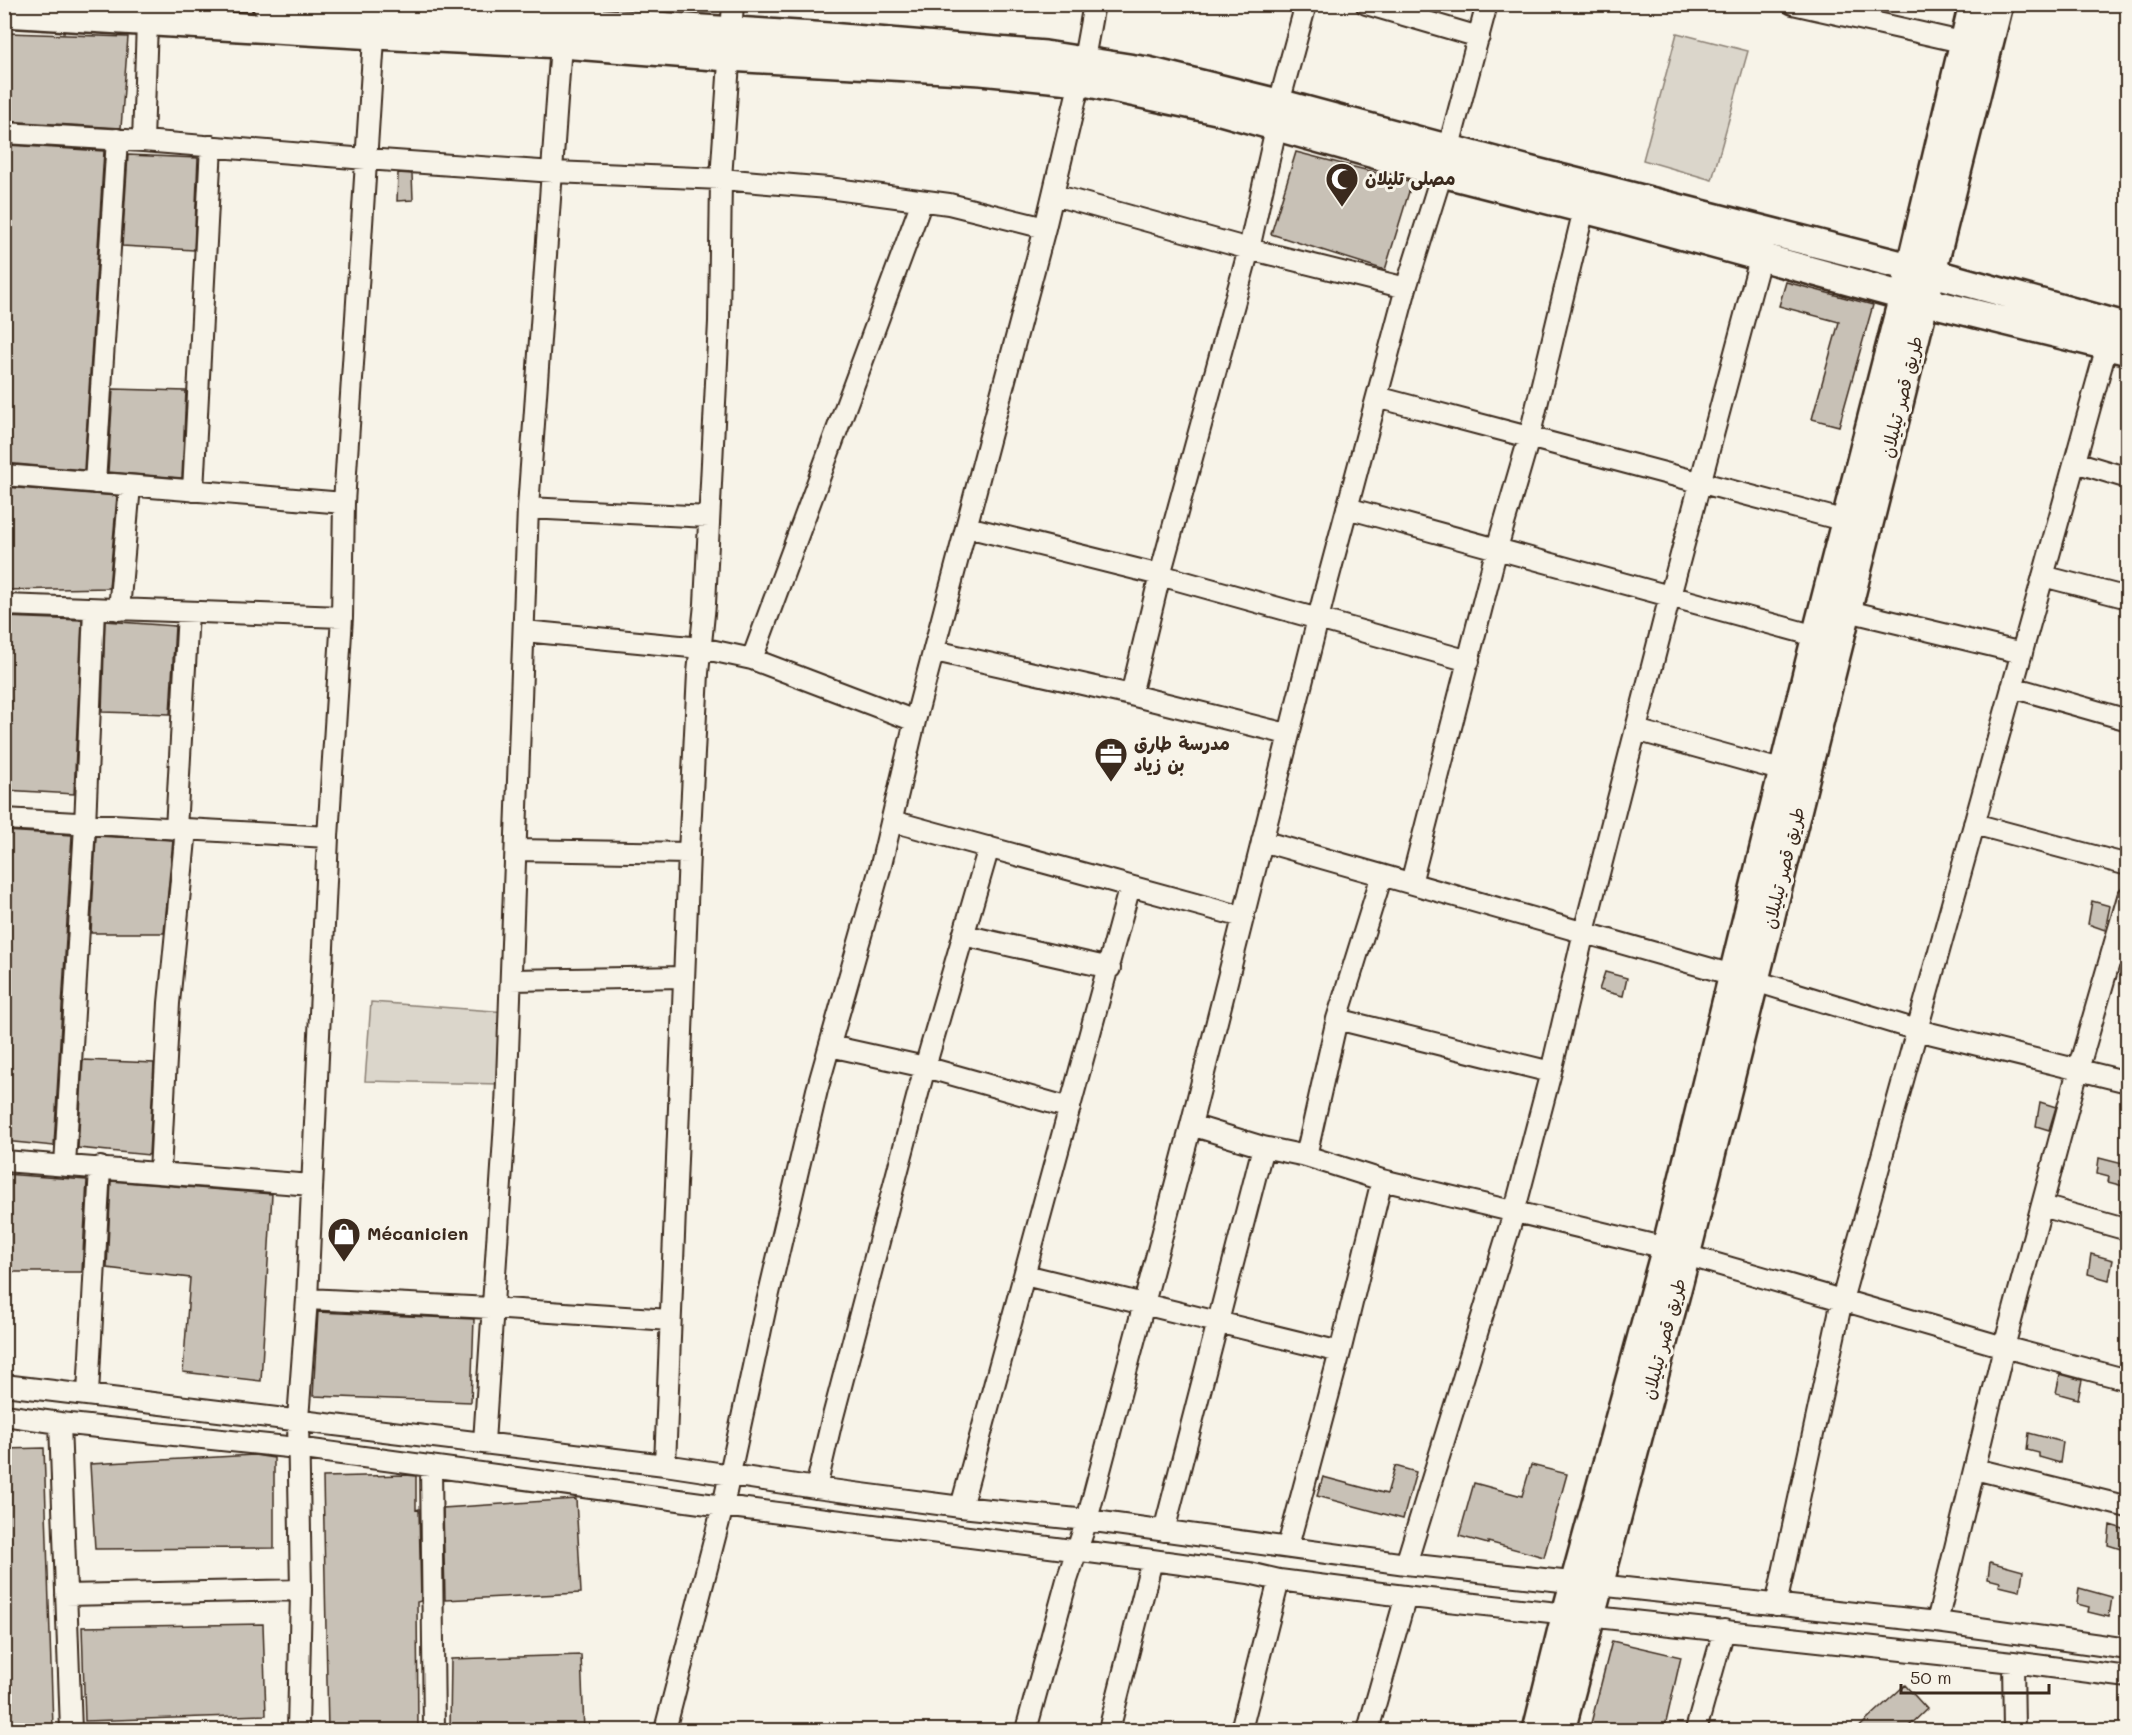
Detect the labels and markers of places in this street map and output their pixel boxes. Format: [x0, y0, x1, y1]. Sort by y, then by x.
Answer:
mosque icon: مصلى تليلان [1324, 161, 1360, 208]
place label: مصلى تليلان [1365, 166, 1455, 191]
place label: مدرسة طارق بن زياد [1134, 731, 1230, 776]
office icon: مدرسة طارق بن زياد [1093, 736, 1129, 783]
shop icon: Mécanicien [326, 1216, 362, 1263]
place label: Mécanicien [367, 1221, 468, 1245]

